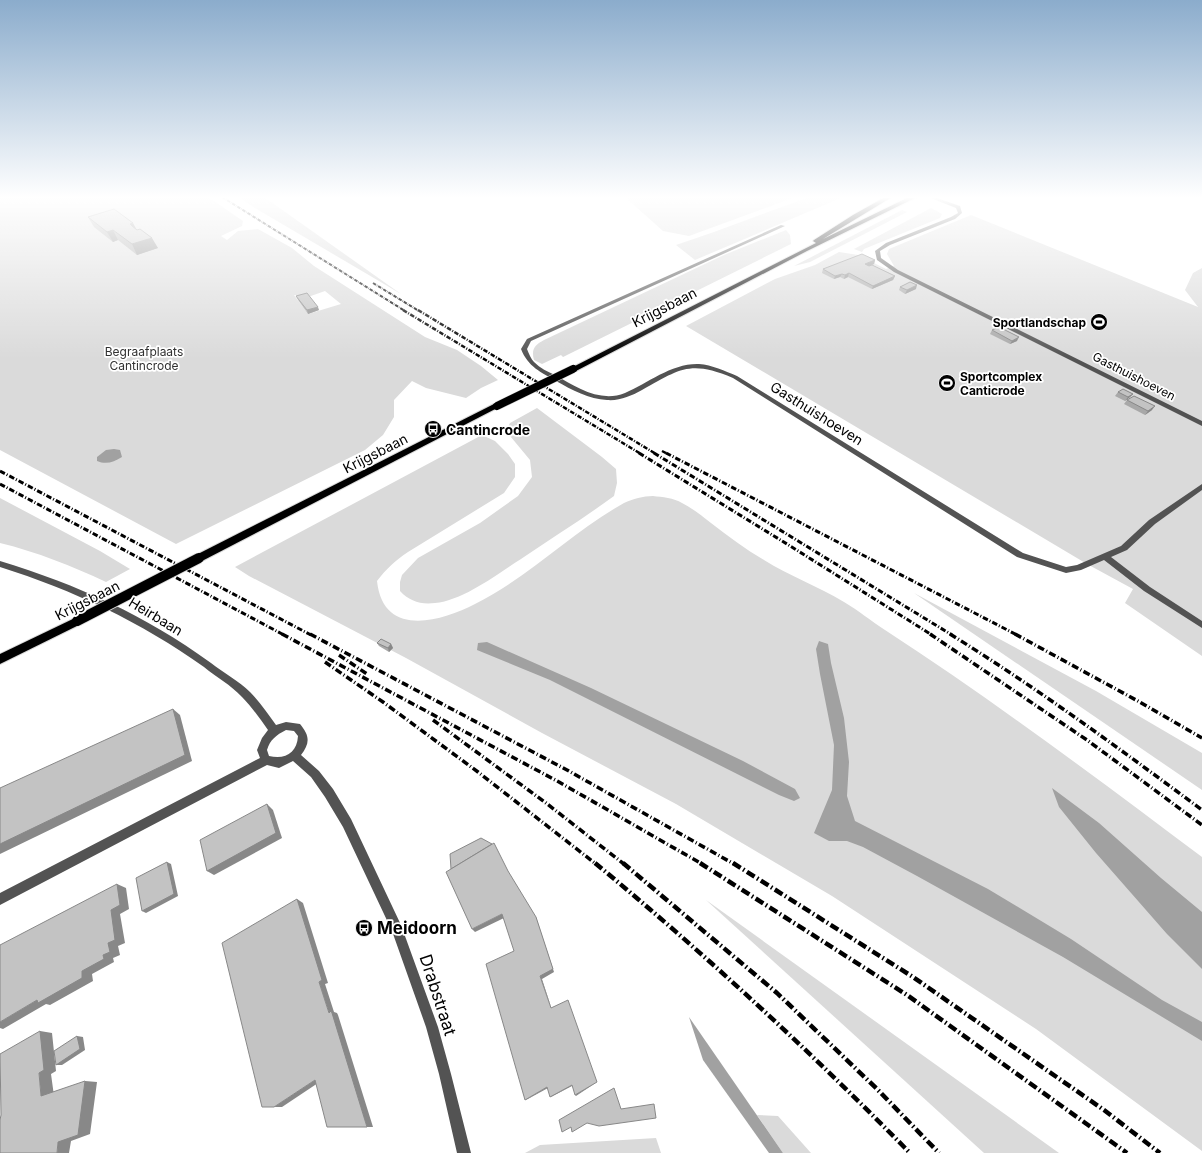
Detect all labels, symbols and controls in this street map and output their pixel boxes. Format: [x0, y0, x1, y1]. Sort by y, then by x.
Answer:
street label: Krijgsbaan [629, 283, 699, 331]
sports icon: Sportlandschap [1089, 312, 1109, 332]
place label: Sportlandschap [993, 315, 1086, 330]
park label: Begraafplaats Cantincrode [105, 344, 183, 373]
street label: Gasthuishoeven [1090, 349, 1178, 403]
place label: Sportcomplex Canticrode [960, 369, 1042, 398]
sports icon: Sportcomplex Canticrode [937, 373, 957, 393]
street label: Gasthuishoeven [767, 378, 867, 448]
bus stop icon: Cantincrode [423, 419, 443, 439]
place label: Cantincrode [446, 421, 530, 438]
street label: Krijgsbaan [340, 429, 410, 477]
street label: Krijgsbaan [52, 576, 122, 624]
street label: Heirbaan [126, 593, 186, 639]
bus stop icon: Meidoorn [354, 918, 374, 938]
place label: Meidoorn [377, 918, 457, 938]
street label: Drabstraat [415, 952, 461, 1039]

